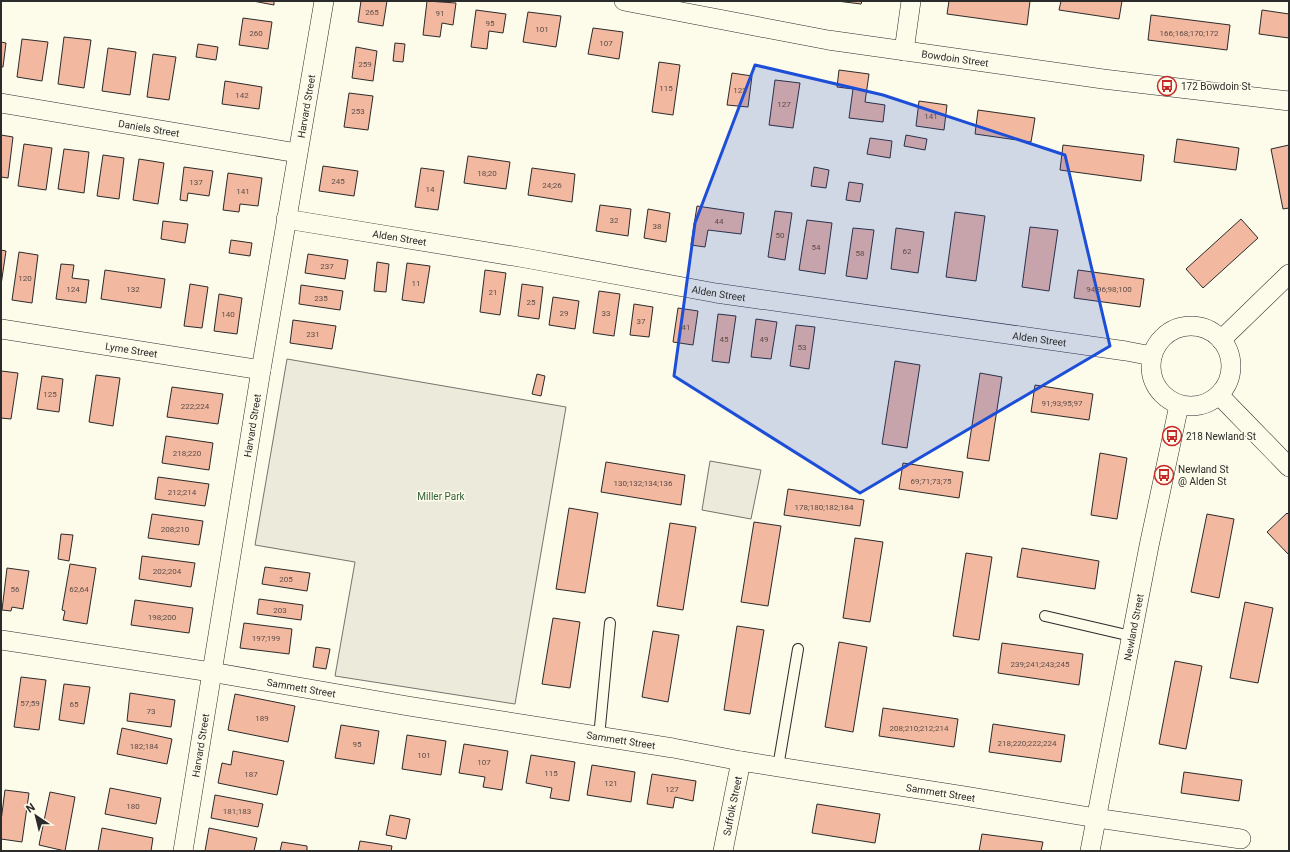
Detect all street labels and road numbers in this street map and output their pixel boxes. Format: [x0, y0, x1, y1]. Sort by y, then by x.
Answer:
street label: Bowdoin Street [921, 48, 989, 68]
street label: Harvard Street [295, 74, 317, 139]
street label: Daniels Street [118, 117, 180, 139]
street label: Alden Street [372, 228, 427, 247]
street label: Alden Street [691, 283, 746, 303]
street label: Alden Street [1012, 330, 1067, 348]
street label: Lyme Street [105, 340, 158, 359]
street label: Harvard Street [241, 393, 263, 458]
street label: Newland Street [1121, 593, 1145, 662]
street label: Sammett Street [266, 676, 337, 699]
street label: Harvard Street [190, 713, 211, 778]
street label: Sammett Street [586, 729, 656, 751]
street label: Suffolk Street [721, 775, 743, 837]
street label: Sammett Street [905, 782, 976, 803]

